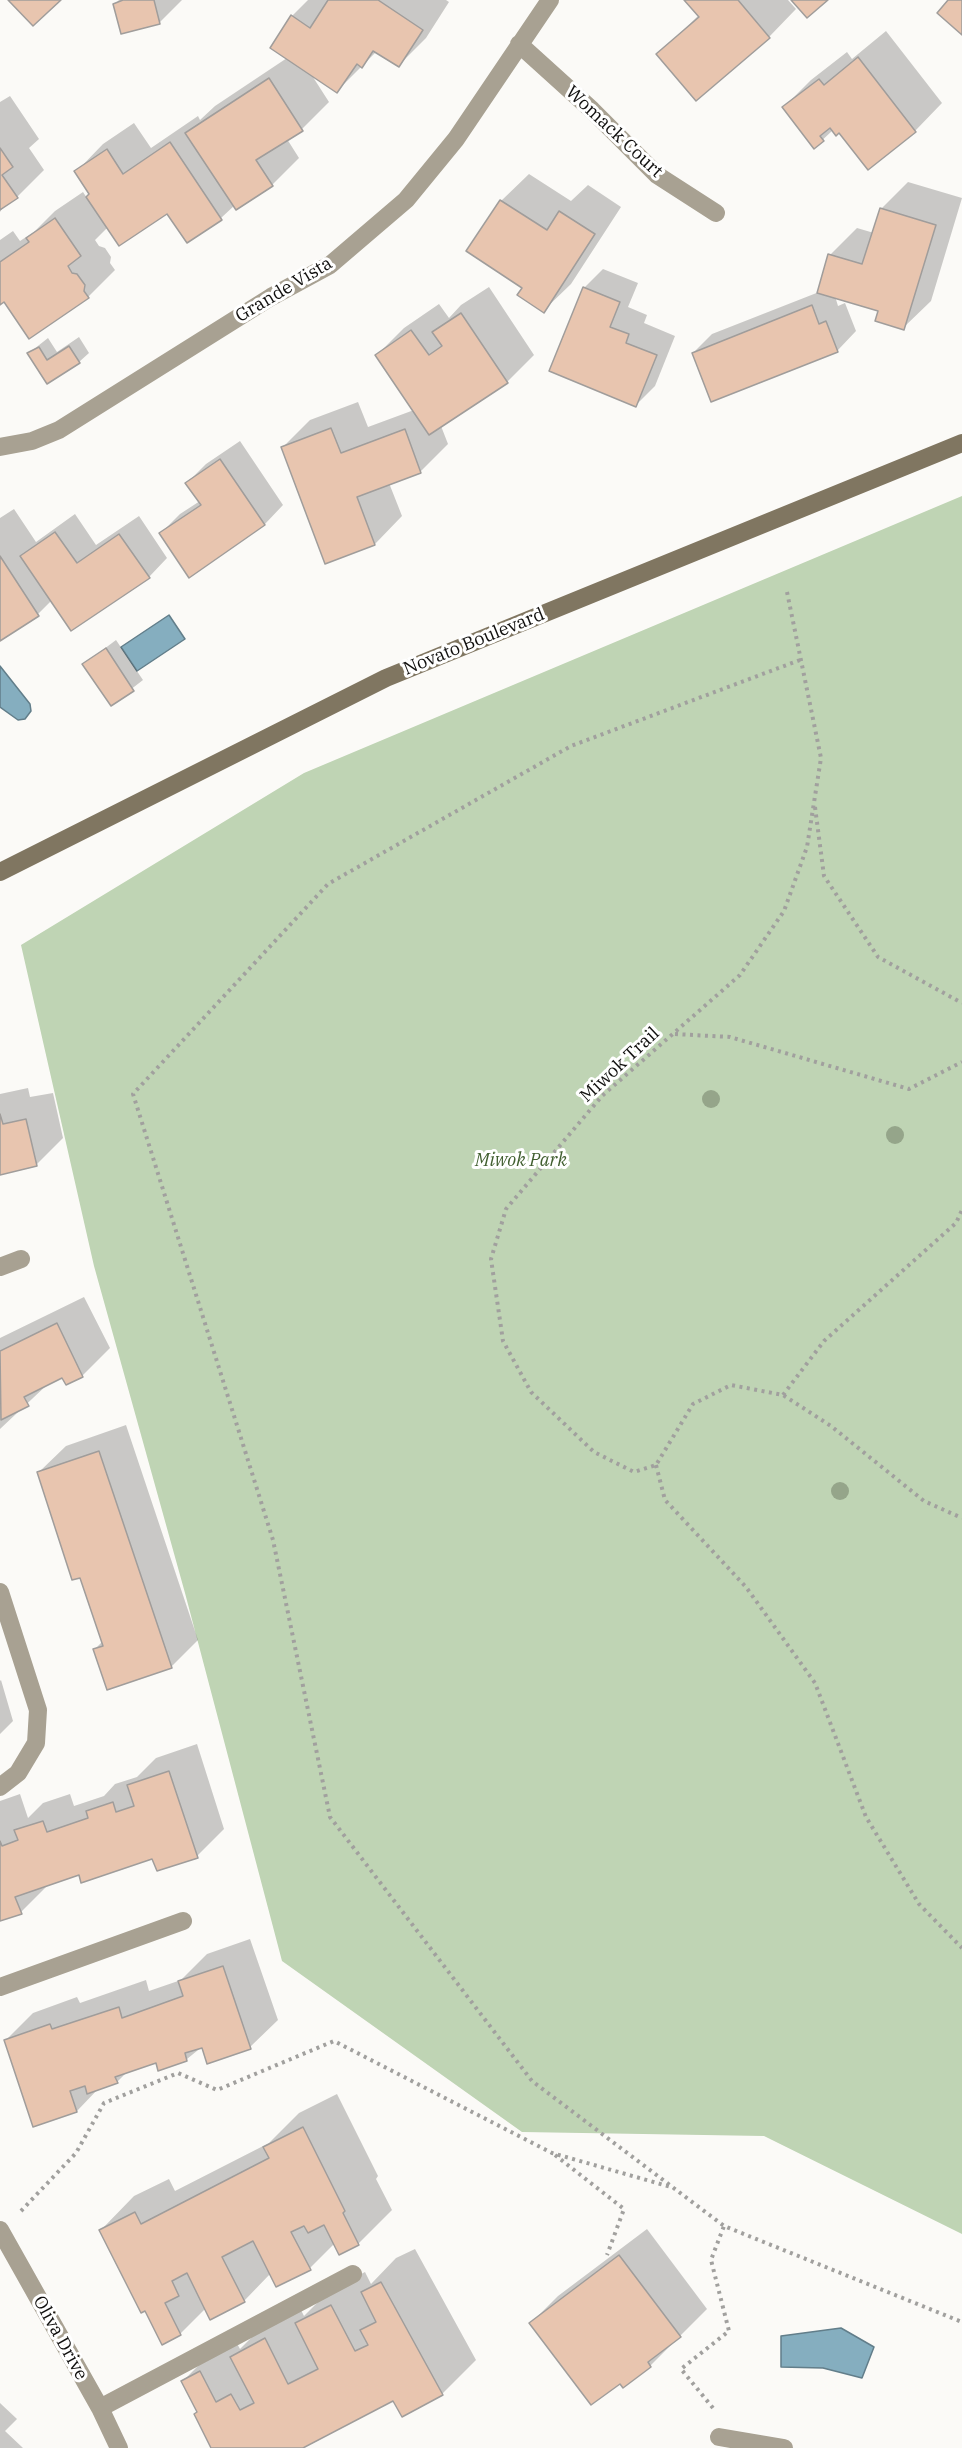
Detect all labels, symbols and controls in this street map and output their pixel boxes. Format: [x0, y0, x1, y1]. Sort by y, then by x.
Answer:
street label: Womack Court [561, 81, 667, 183]
street label: Grande Vista [232, 253, 336, 327]
street label: Novato Boulevard [400, 604, 548, 680]
street label: Miwok Trail [576, 1023, 664, 1107]
park label: Miwok Park [475, 1150, 567, 1172]
street label: Oliva Drive [28, 2292, 92, 2384]

